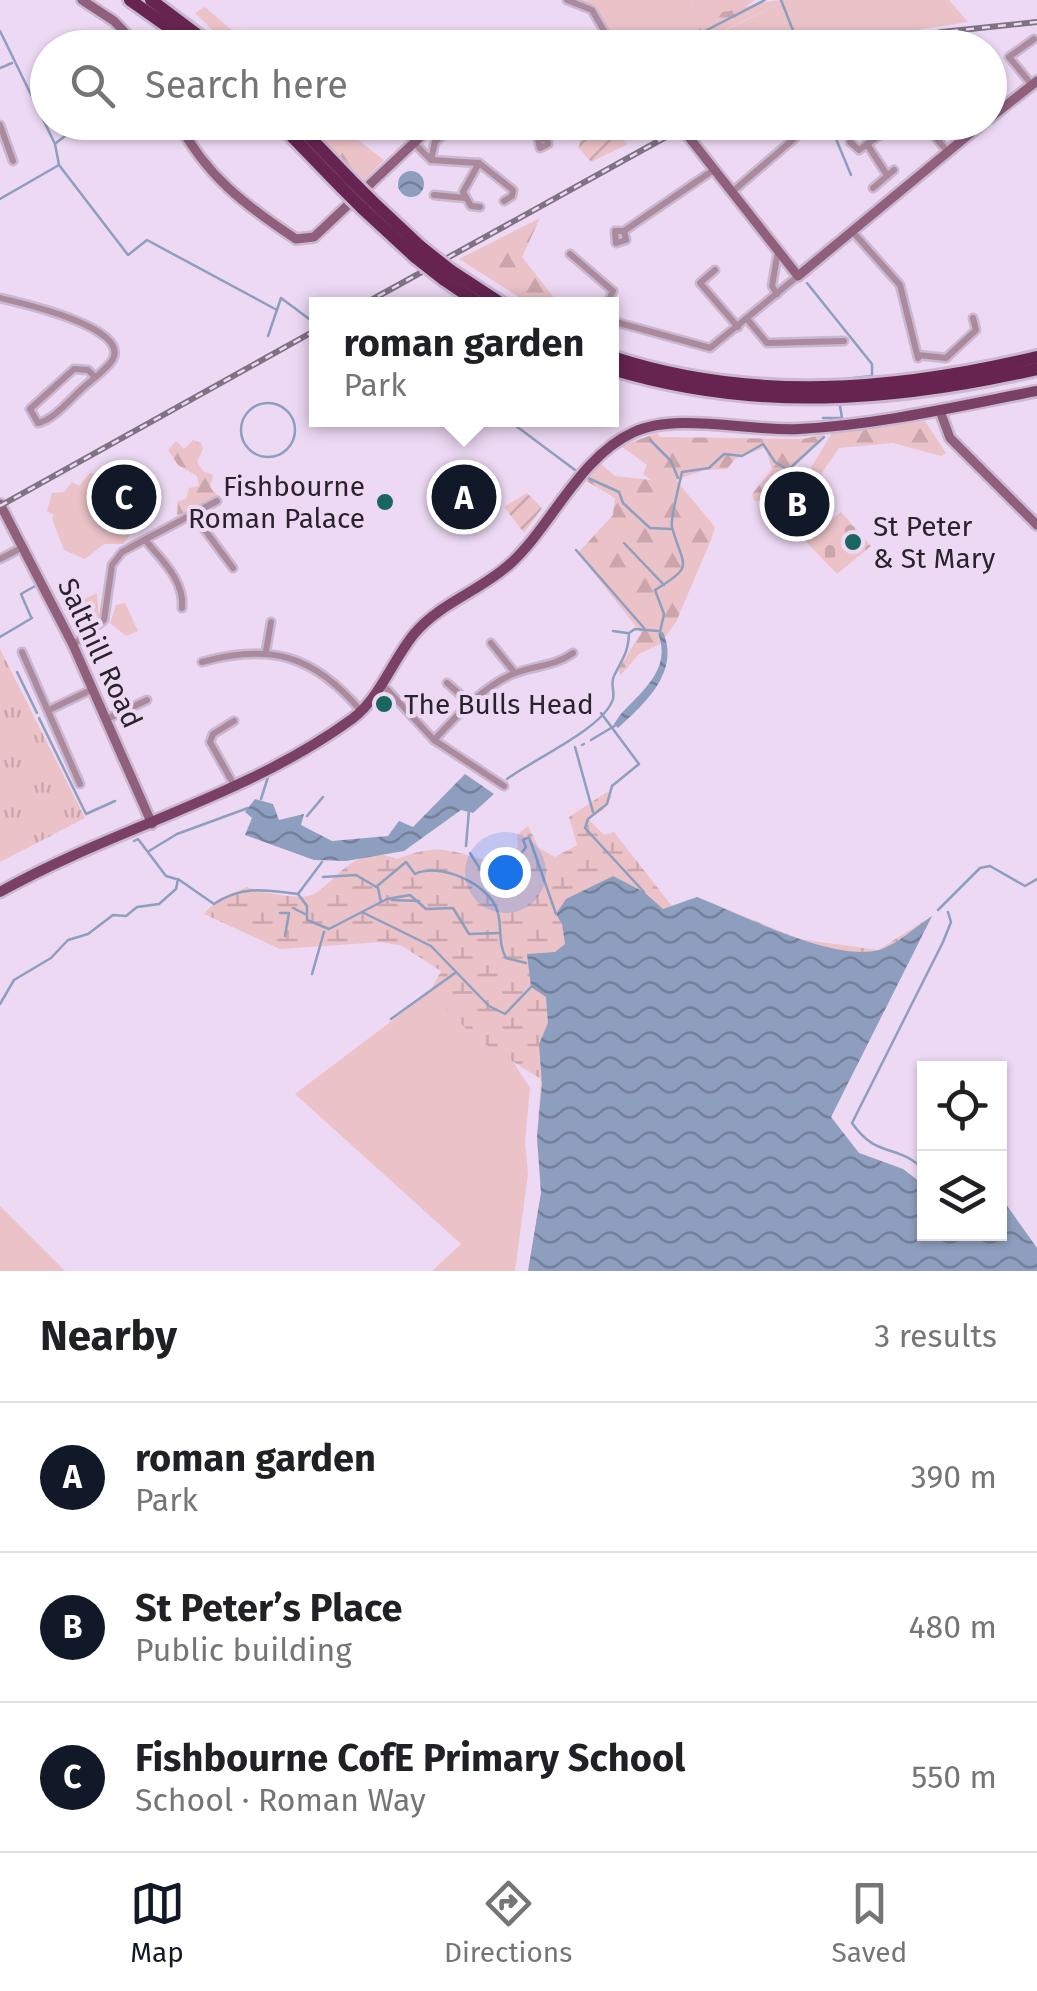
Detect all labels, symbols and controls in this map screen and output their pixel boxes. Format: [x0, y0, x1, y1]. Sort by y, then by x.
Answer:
search box [30, 30, 1007, 140]
icon: search [65, 58, 120, 113]
text: Search here [145, 62, 348, 108]
popup [309, 297, 619, 427]
text: roman garden [344, 320, 584, 366]
text: Park [344, 366, 407, 404]
pin: C [92, 460, 156, 534]
pin: A [432, 460, 496, 534]
pin: B [764, 466, 830, 542]
place label: Fishbourne Roman Palace [188, 470, 365, 535]
marker: Fishbourne Roman Palace [374, 491, 396, 513]
place label: St Peter & St Mary [873, 510, 995, 575]
marker: St Peter & St Mary [842, 531, 864, 553]
street label: Salthill Road [51, 573, 149, 733]
place label: The Bulls Head [404, 688, 594, 721]
marker: The Bulls Head [373, 693, 395, 715]
your location [480, 847, 531, 898]
map controls [917, 1061, 1007, 1241]
button: locate [917, 1061, 1007, 1151]
button: layers [917, 1151, 1007, 1241]
text: Nearby [40, 1311, 177, 1361]
text: 3 results [874, 1317, 997, 1355]
text: roman garden [135, 1435, 376, 1481]
text: A [63, 1458, 82, 1496]
text: 390 m [911, 1458, 997, 1496]
text: Park [135, 1481, 198, 1519]
text: St Peter’s Place [135, 1585, 403, 1631]
text: B [63, 1608, 82, 1646]
text: 480 m [909, 1608, 997, 1646]
text: Public building [135, 1631, 352, 1669]
text: Fishbourne CofE Primary School [135, 1735, 685, 1781]
text: C [63, 1758, 82, 1796]
text: 550 m [911, 1758, 997, 1796]
text: School · Roman Way [135, 1781, 426, 1819]
tab: Map [130, 1876, 185, 1969]
tab: Directions [444, 1876, 572, 1969]
tab: Saved [832, 1876, 907, 1969]

